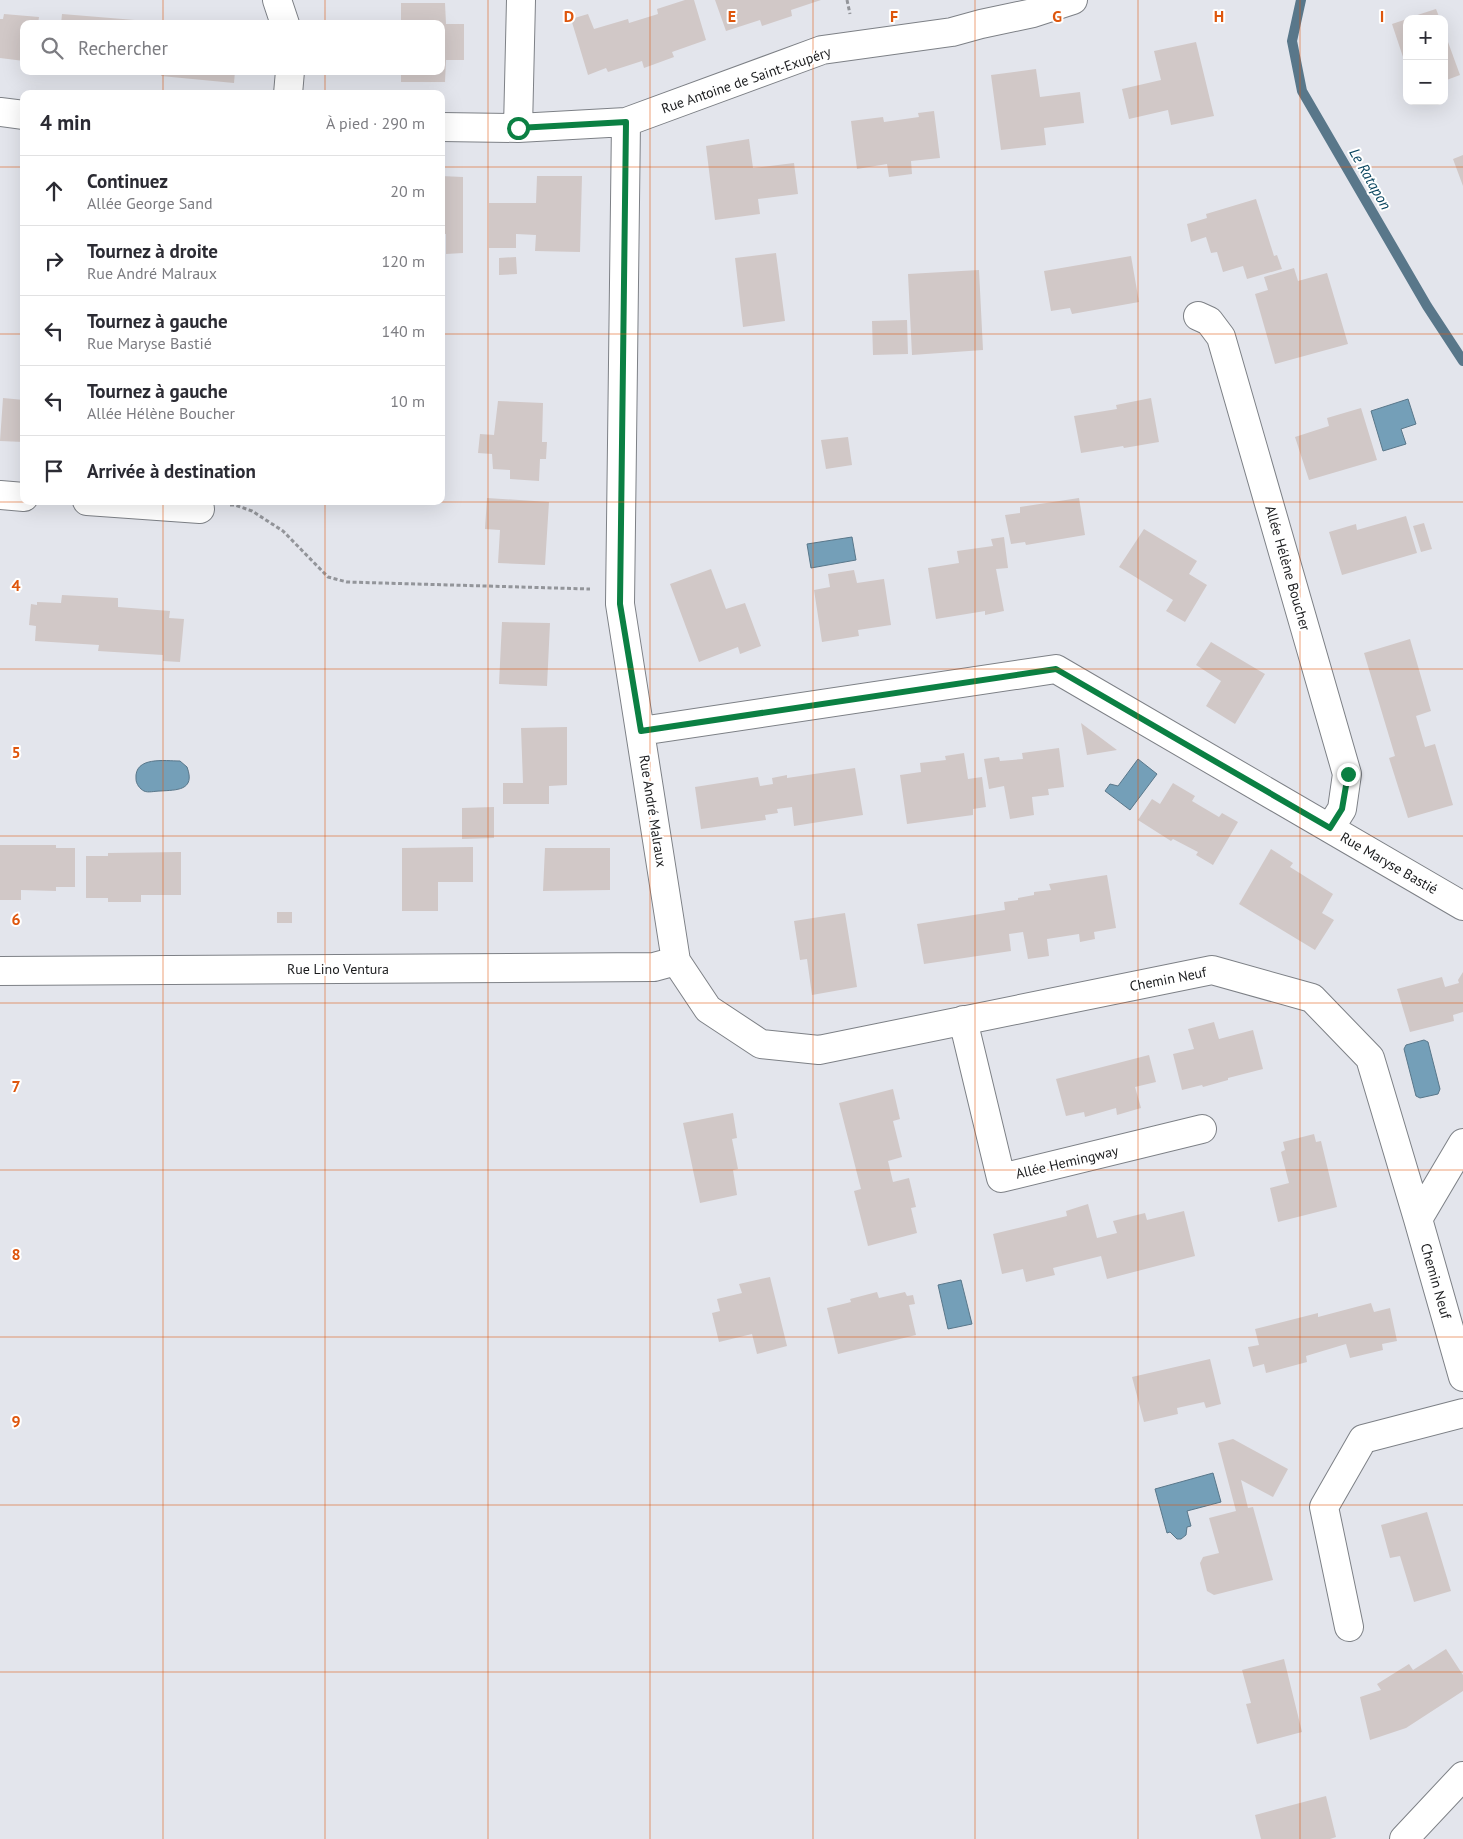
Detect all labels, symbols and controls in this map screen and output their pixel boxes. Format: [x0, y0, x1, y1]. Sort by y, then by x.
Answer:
text: D [564, 6, 574, 26]
text: E [728, 6, 736, 26]
text: F [890, 6, 898, 26]
text: G [1052, 6, 1062, 26]
text: H [1214, 6, 1224, 26]
text: I [1380, 6, 1384, 26]
map controls [1403, 15, 1448, 105]
button: + [1403, 15, 1448, 60]
search box [20, 20, 445, 75]
icon: search [38, 34, 66, 62]
text: Rechercher [78, 36, 168, 60]
street label: Rue Antoine de Saint-Exupéry [659, 42, 834, 118]
button: − [1403, 60, 1448, 105]
text: 4 min [40, 109, 91, 136]
text: À pied · 290 m [326, 113, 425, 133]
route start [507, 117, 530, 140]
water label: Le Ratapon [1345, 145, 1396, 213]
text: Continuez [87, 169, 168, 193]
icon: ahead [40, 177, 68, 205]
text: 20 m [390, 181, 425, 201]
text: Allée George Sand [87, 193, 213, 213]
text: Tournez à droite [87, 239, 218, 263]
icon: right [40, 247, 68, 275]
text: 120 m [382, 251, 425, 271]
text: Rue André Malraux [87, 263, 217, 283]
text: Tournez à gauche [87, 309, 228, 333]
icon: left [40, 317, 68, 345]
text: 140 m [382, 321, 425, 341]
text: Rue Maryse Bastié [87, 333, 212, 353]
text: Tournez à gauche [87, 379, 228, 403]
icon: left [40, 387, 68, 415]
text: 10 m [390, 391, 425, 411]
text: Allée Hélène Boucher [87, 403, 235, 423]
icon: arrive [40, 457, 68, 485]
text: Arrivée à destination [87, 459, 256, 483]
street label: Allée Hélène Boucher [1262, 503, 1315, 633]
text: 4 [11, 575, 21, 595]
text: 5 [11, 742, 21, 762]
street label: Rue André Malraux [635, 753, 671, 869]
route end [1337, 763, 1360, 786]
street label: Rue Maryse Bastié [1337, 828, 1441, 898]
text: 6 [11, 909, 21, 929]
street label: Rue Lino Ventura [287, 960, 389, 978]
street label: Chemin Neuf [1128, 963, 1208, 995]
text: 7 [11, 1076, 21, 1096]
street label: Allée Hemingway [1014, 1141, 1121, 1183]
street label: Chemin Neuf [1417, 1241, 1456, 1321]
text: 8 [11, 1244, 21, 1264]
text: 9 [11, 1411, 21, 1431]

